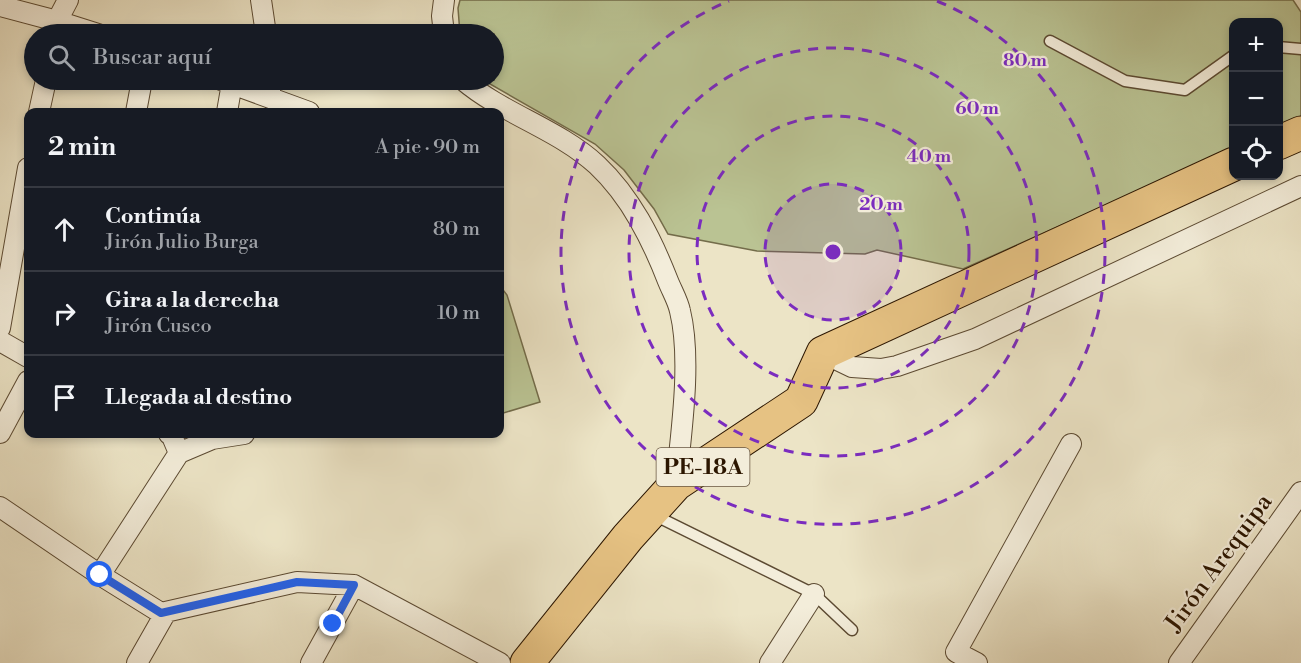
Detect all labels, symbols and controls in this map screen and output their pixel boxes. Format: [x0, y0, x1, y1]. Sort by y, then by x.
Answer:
map controls [1229, 18, 1283, 180]
button: + [1229, 18, 1283, 72]
search box [24, 24, 504, 90]
icon: search [45, 41, 78, 74]
text: Buscar aquí [93, 44, 211, 71]
text: 80 m [1003, 49, 1048, 72]
button: − [1229, 72, 1283, 126]
text: 60 m [955, 97, 999, 120]
button: locate [1229, 126, 1283, 180]
text: 2 min [48, 131, 116, 163]
text: A pie · 90 m [375, 135, 480, 160]
text: 40 m [907, 145, 952, 168]
text: 20 m [859, 193, 903, 216]
text: Continúa [105, 203, 201, 230]
icon: ahead [48, 213, 81, 246]
text: 80 m [433, 217, 480, 242]
text: Jirón Julio Burga [105, 230, 259, 255]
centre of rings [823, 242, 843, 262]
text: Gira a la derecha [105, 287, 279, 314]
icon: right [48, 297, 81, 330]
text: 10 m [437, 301, 480, 326]
text: Jirón Cusco [105, 314, 212, 339]
icon: arrive [48, 381, 81, 414]
text: Llegada al destino [105, 384, 292, 411]
road number: PE-18A [656, 448, 750, 486]
street label: Jirón Arequipa [1158, 488, 1280, 639]
route start [86, 561, 112, 587]
route end [319, 610, 345, 636]

